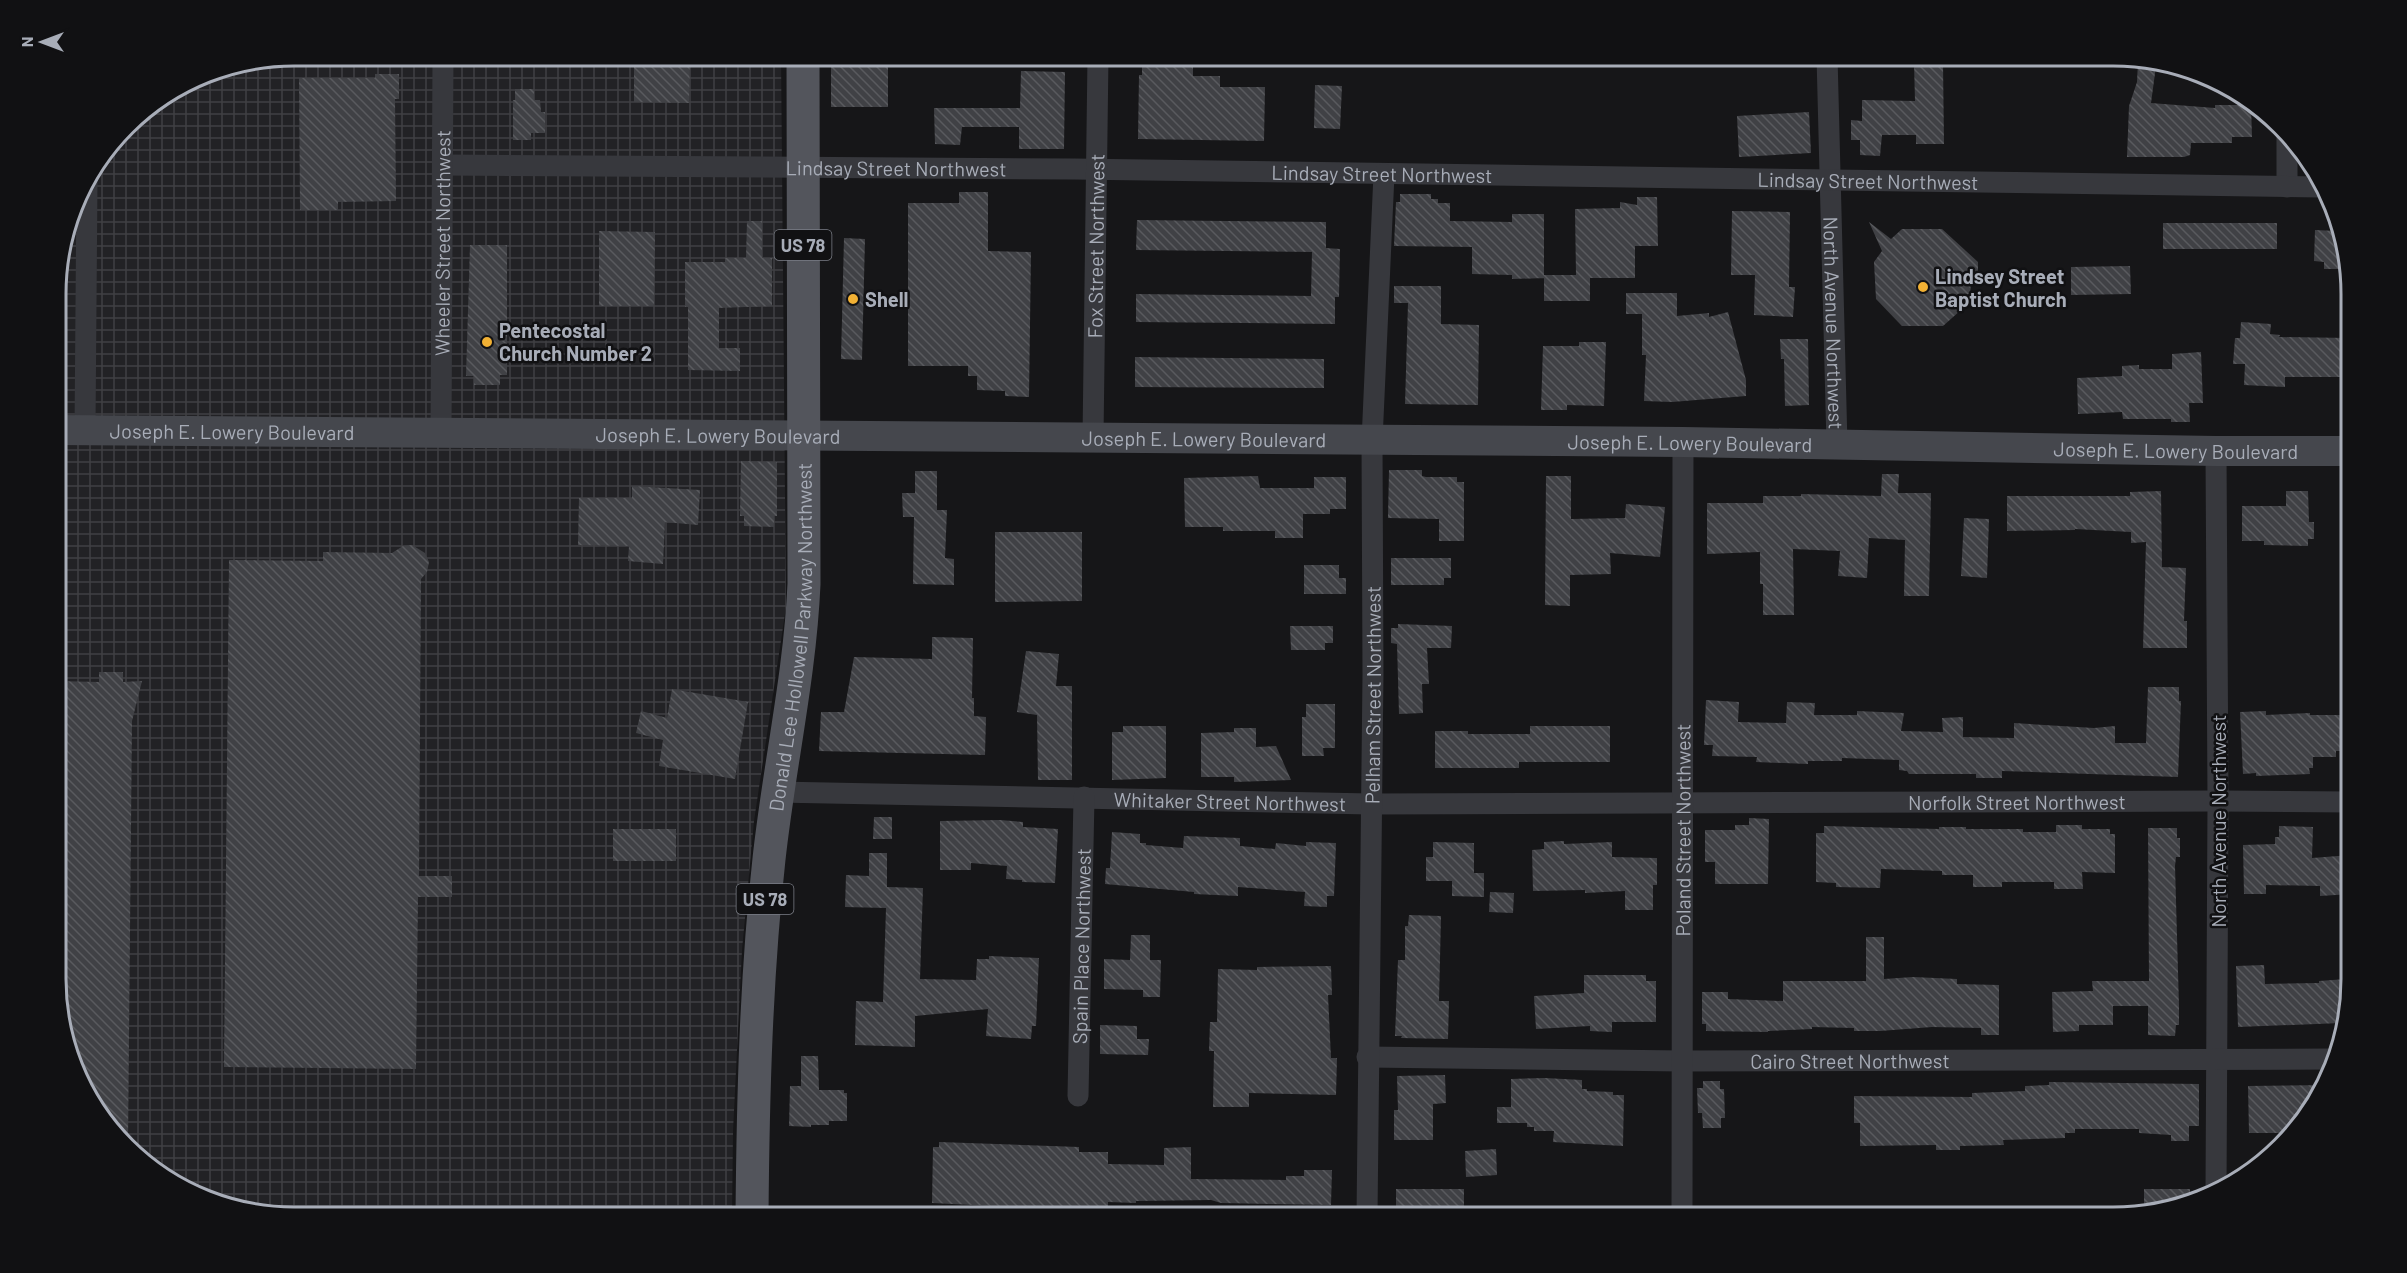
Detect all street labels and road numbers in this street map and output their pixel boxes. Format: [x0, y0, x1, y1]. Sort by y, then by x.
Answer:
street label: Wheeler Street Northwest [429, 130, 455, 356]
street label: Fox Street Northwest [1082, 153, 1109, 339]
street label: Lindsay Street Northwest [785, 155, 1007, 181]
street label: Lindsay Street Northwest [1271, 160, 1493, 187]
street label: Lindsay Street Northwest [1757, 167, 1979, 194]
street label: North Avenue Northwest [1819, 216, 1849, 430]
road number: US 78 [774, 230, 832, 260]
street label: Joseph E. Lowery Boulevard [110, 418, 354, 444]
street label: Joseph E. Lowery Boulevard [596, 422, 840, 448]
street label: Joseph E. Lowery Boulevard [1081, 426, 1326, 451]
street label: Joseph E. Lowery Boulevard [1567, 429, 1813, 456]
street label: Joseph E. Lowery Boulevard [2053, 436, 2298, 463]
street label: Donald Lee Hollowell Parkway Northwest [763, 463, 816, 813]
street label: Pelham Street Northwest [1360, 586, 1385, 804]
street label: North Avenue Northwest [2206, 715, 2230, 927]
street label: Poland Street Northwest [1670, 724, 1695, 936]
street label: Whitaker Street Northwest [1113, 787, 1346, 815]
street label: Norfolk Street Northwest [1908, 789, 2126, 814]
street label: Spain Place Northwest [1067, 848, 1095, 1044]
road number: US 78 [736, 884, 794, 914]
street label: Cairo Street Northwest [1750, 1048, 1950, 1073]

